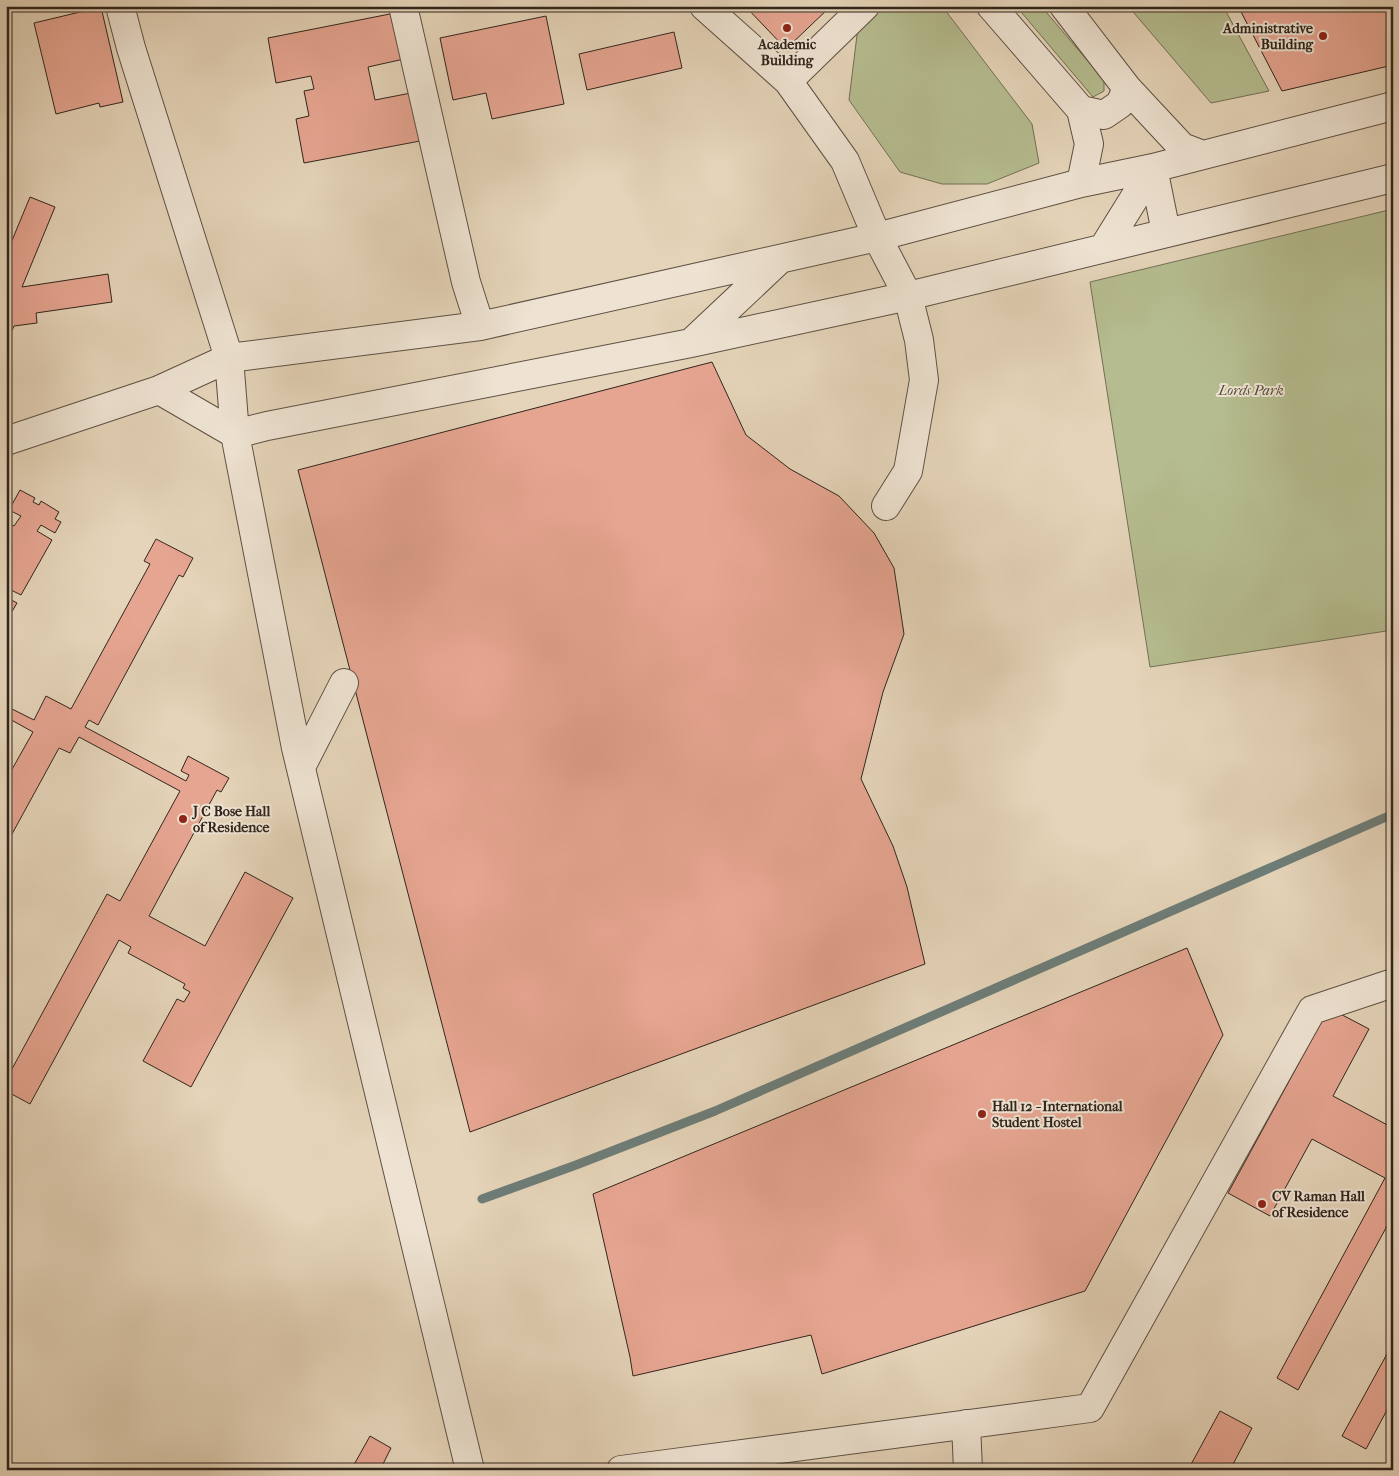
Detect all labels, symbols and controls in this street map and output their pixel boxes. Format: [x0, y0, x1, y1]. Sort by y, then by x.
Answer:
place label: Administrative Building [1222, 20, 1314, 53]
marker: Academic Building [781, 22, 793, 34]
marker: Administrative Building [1317, 30, 1329, 42]
place label: Academic Building [757, 36, 817, 69]
park label: Lords Park [1218, 382, 1283, 399]
place label: J C Bose Hall of Residence [191, 803, 270, 836]
marker: J C Bose Hall of Residence [177, 813, 189, 825]
place label: Hall 12 - International Student Hostel [992, 1098, 1123, 1131]
marker: Hall 12 - International Student Hostel [976, 1108, 988, 1120]
place label: CV Raman Hall of Residence [1272, 1188, 1365, 1221]
marker: CV Raman Hall of Residence [1256, 1198, 1268, 1210]

